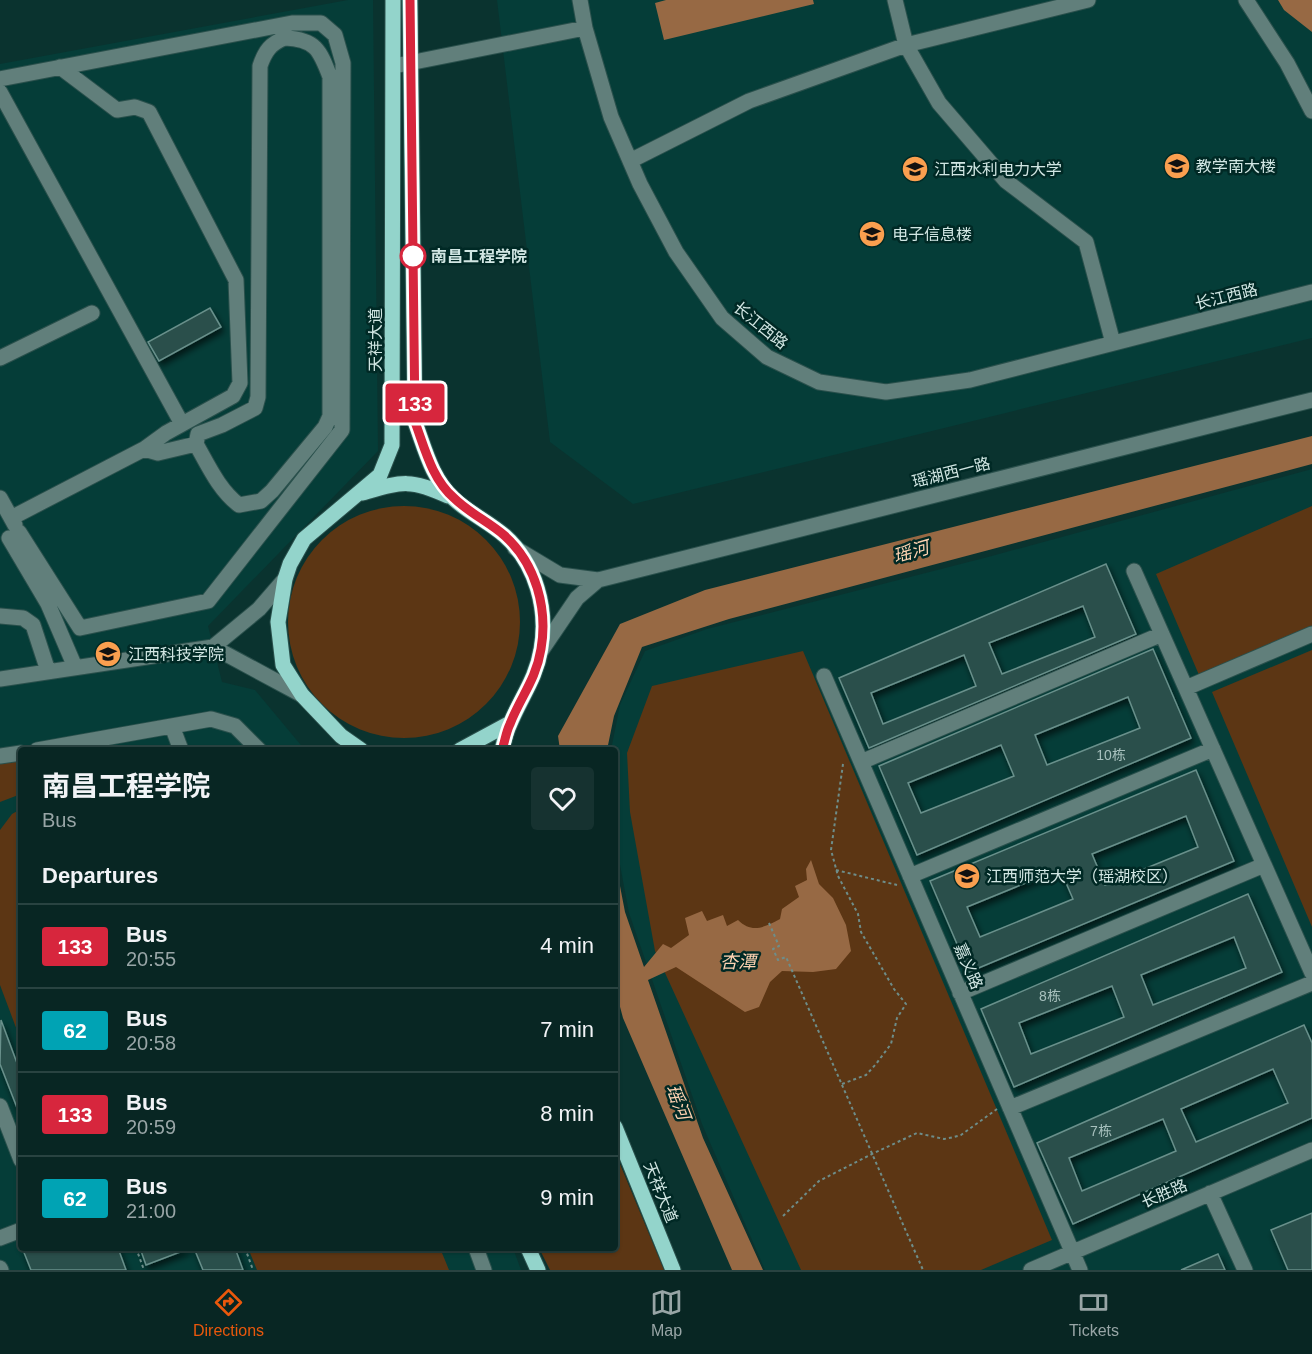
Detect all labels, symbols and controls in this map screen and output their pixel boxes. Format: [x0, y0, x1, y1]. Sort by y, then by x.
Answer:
school or university icon: 教学南大楼 [1162, 151, 1192, 181]
school or university icon: 江西水利电力大学 [900, 154, 930, 184]
place label: 教学南大楼 [1196, 158, 1276, 175]
place label: 江西水利电力大学 [934, 161, 1062, 178]
school or university icon: 电子信息楼 [857, 219, 887, 249]
place label: 电子信息楼 [892, 226, 972, 243]
marker: 南昌工程学院 [400, 243, 426, 269]
place label: 南昌工程学院 [431, 248, 527, 265]
street label: 长江西路 [1193, 280, 1259, 312]
street label: 长江西路 [730, 299, 791, 352]
street label: 天祥大道 [367, 308, 384, 372]
line badge: 133 [380, 384, 450, 422]
text: 133 [397, 392, 433, 415]
street label: 瑶湖西一路 [910, 455, 992, 490]
water label: 瑶河 [891, 537, 934, 567]
school or university icon: 江西科技学院 [93, 639, 123, 669]
place label: 江西科技学院 [128, 646, 224, 663]
house number: 10栋 [1096, 747, 1126, 763]
button: heart [531, 767, 594, 830]
text: 南昌工程学院 [42, 771, 210, 802]
text: Bus [42, 809, 76, 831]
school or university icon: 江西师范大学（瑶湖校区） [952, 861, 982, 891]
text: Departures [42, 863, 158, 888]
place label: 江西师范大学（瑶湖校区） [986, 868, 1178, 885]
text: Bus [126, 922, 168, 947]
text: 4 min [540, 933, 594, 958]
text: 133 [57, 935, 93, 958]
street label: 嘉义路 [951, 941, 986, 992]
text: 20:55 [126, 948, 176, 970]
water label: 杏潭 [720, 952, 759, 972]
house number: 8栋 [1039, 988, 1061, 1004]
text: Bus [126, 1006, 168, 1031]
text: 7 min [540, 1017, 594, 1042]
text: 62 [63, 1019, 87, 1042]
text: 20:58 [126, 1032, 176, 1054]
water label: 瑶河 [662, 1082, 695, 1125]
text: Bus [126, 1090, 168, 1115]
text: 8 min [540, 1101, 594, 1126]
text: 133 [57, 1103, 93, 1126]
text: 20:59 [126, 1116, 176, 1138]
house number: 7栋 [1090, 1123, 1112, 1139]
street label: 天祥大道 [641, 1159, 680, 1225]
text: Bus [126, 1174, 168, 1199]
street label: 长胜路 [1139, 1176, 1190, 1211]
text: 9 min [540, 1185, 594, 1210]
text: 62 [63, 1187, 87, 1210]
text: 21:00 [126, 1200, 176, 1222]
tab: Directions [193, 1286, 264, 1340]
tab: Map [650, 1286, 683, 1340]
tab: Tickets [1069, 1286, 1119, 1340]

